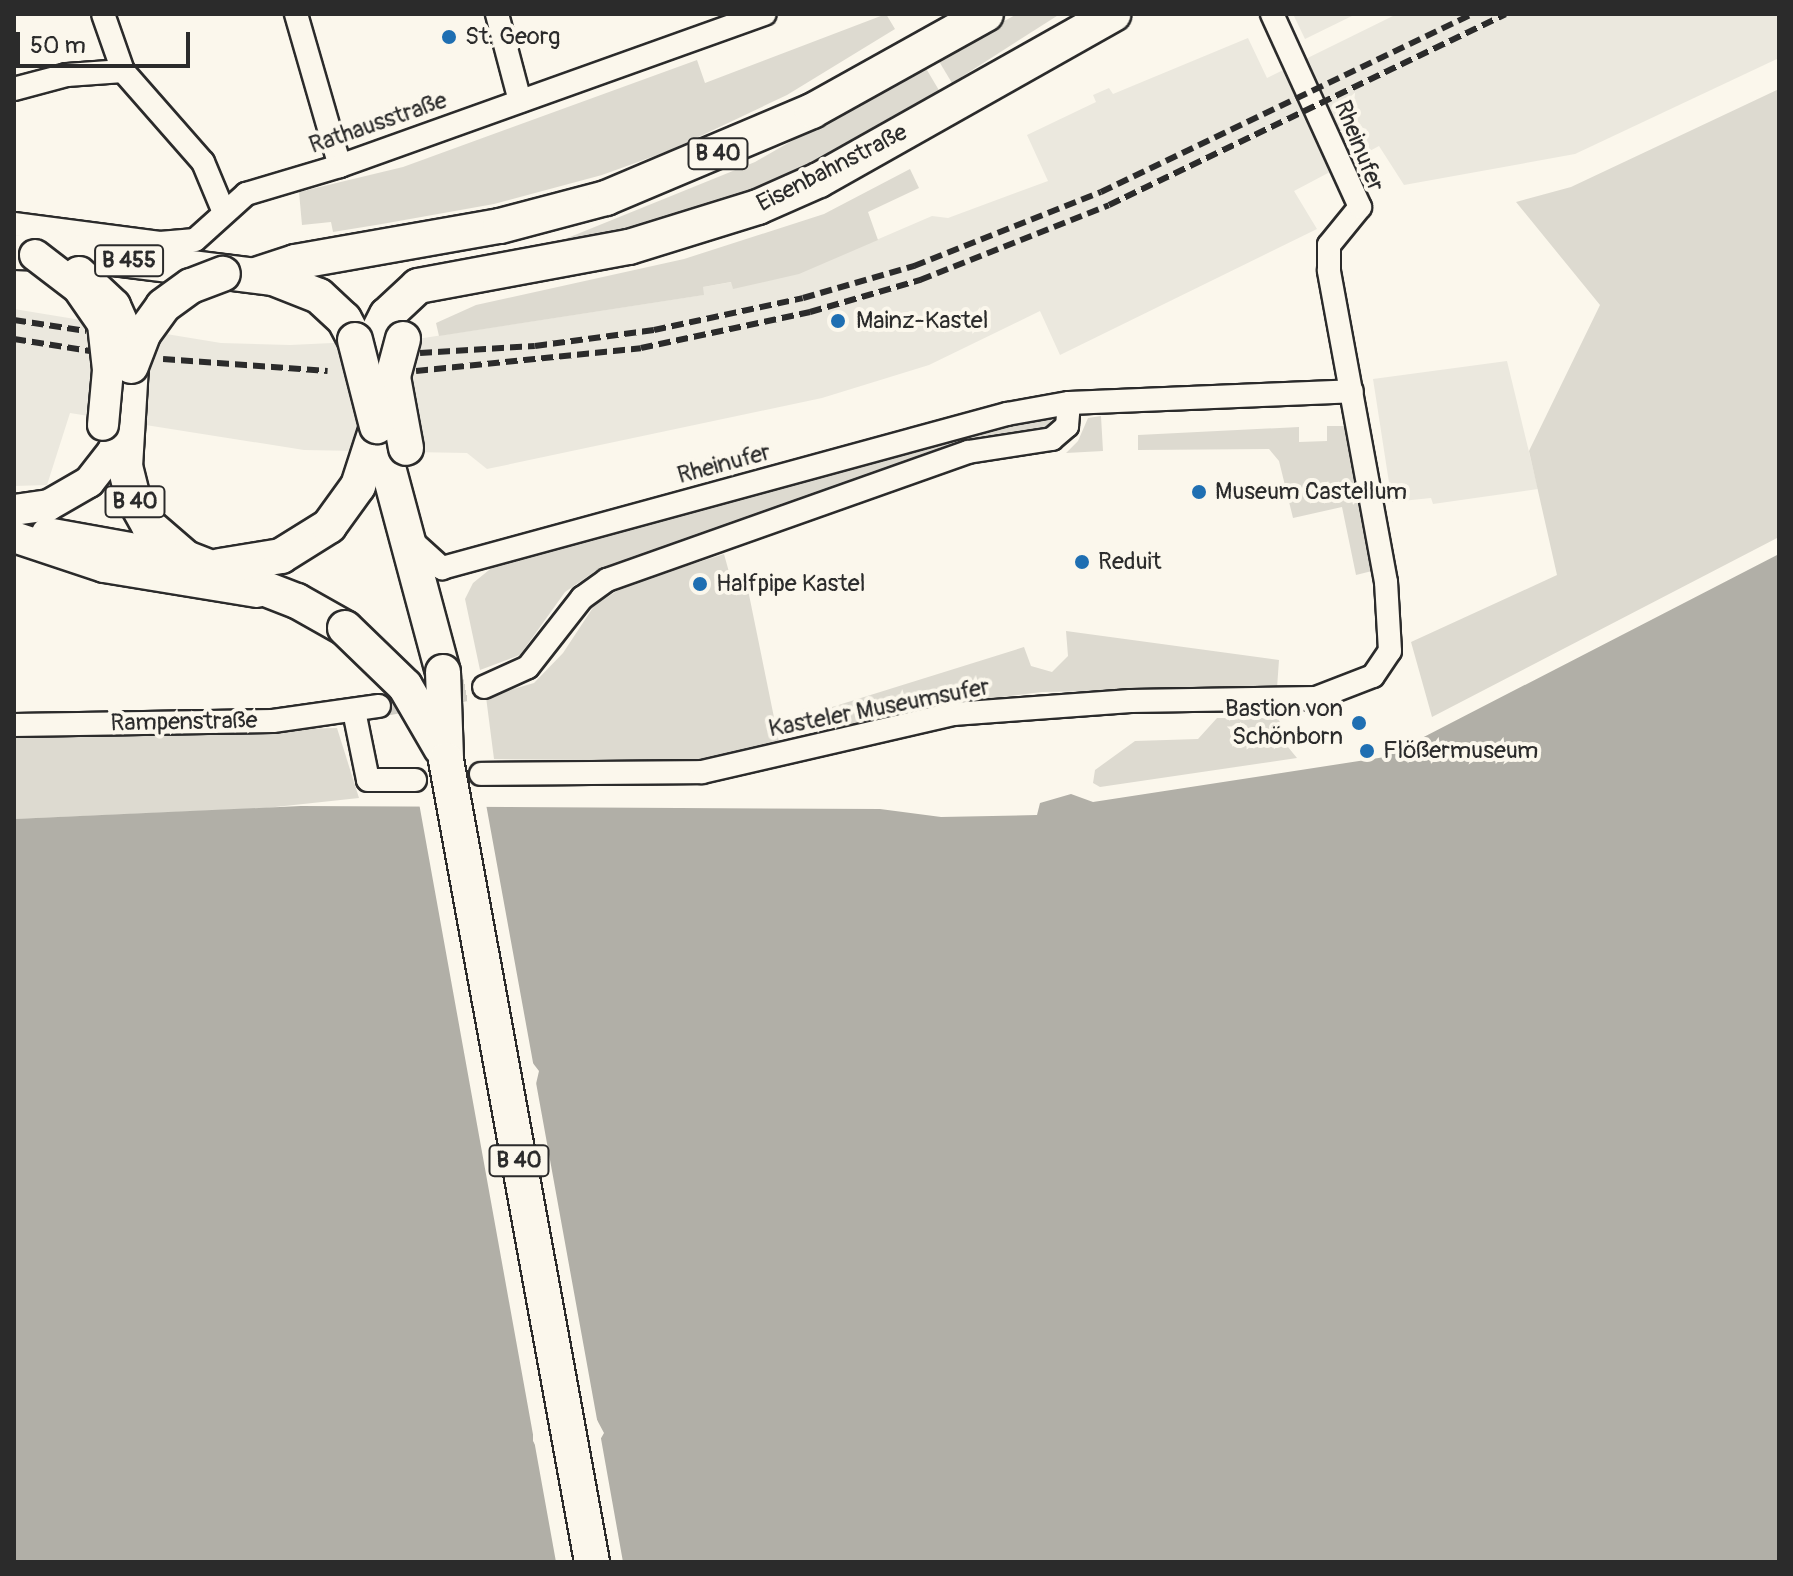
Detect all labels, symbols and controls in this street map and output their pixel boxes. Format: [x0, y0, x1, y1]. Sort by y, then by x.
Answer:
scale bar [20, 16, 194, 66]
place label: St. Georg [465, 23, 560, 51]
marker: St. Georg [440, 28, 458, 46]
text: 50 m [30, 31, 86, 60]
street label: Rathausstraße [305, 86, 451, 160]
street label: Rheinufer [1328, 96, 1390, 196]
street label: Eisenbahnstraße [752, 118, 912, 218]
road number: B 40 [686, 136, 750, 172]
road number: B 455 [93, 243, 165, 279]
place label: Mainz-Kastel [856, 307, 988, 335]
marker: Mainz-Kastel [827, 310, 849, 332]
street label: Rheinufer [674, 438, 774, 490]
place label: Museum Castellum [1215, 478, 1407, 506]
marker: Museum Castellum [1190, 483, 1208, 501]
road number: B 40 [103, 484, 167, 520]
place label: Reduit [1098, 548, 1162, 576]
marker: Reduit [1073, 553, 1091, 571]
place label: Halfpipe Kastel [716, 570, 865, 598]
marker: Halfpipe Kastel [691, 575, 709, 593]
street label: Kasteler Museumsufer [766, 672, 992, 744]
place label: Bastion von Schönborn [1225, 695, 1343, 751]
street label: Rampenstraße [110, 706, 258, 738]
marker: Bastion von Schönborn [1350, 714, 1368, 732]
place label: Flößermuseum [1383, 737, 1538, 765]
marker: Flößermuseum [1358, 742, 1376, 760]
road number: B 40 [487, 1143, 551, 1179]

